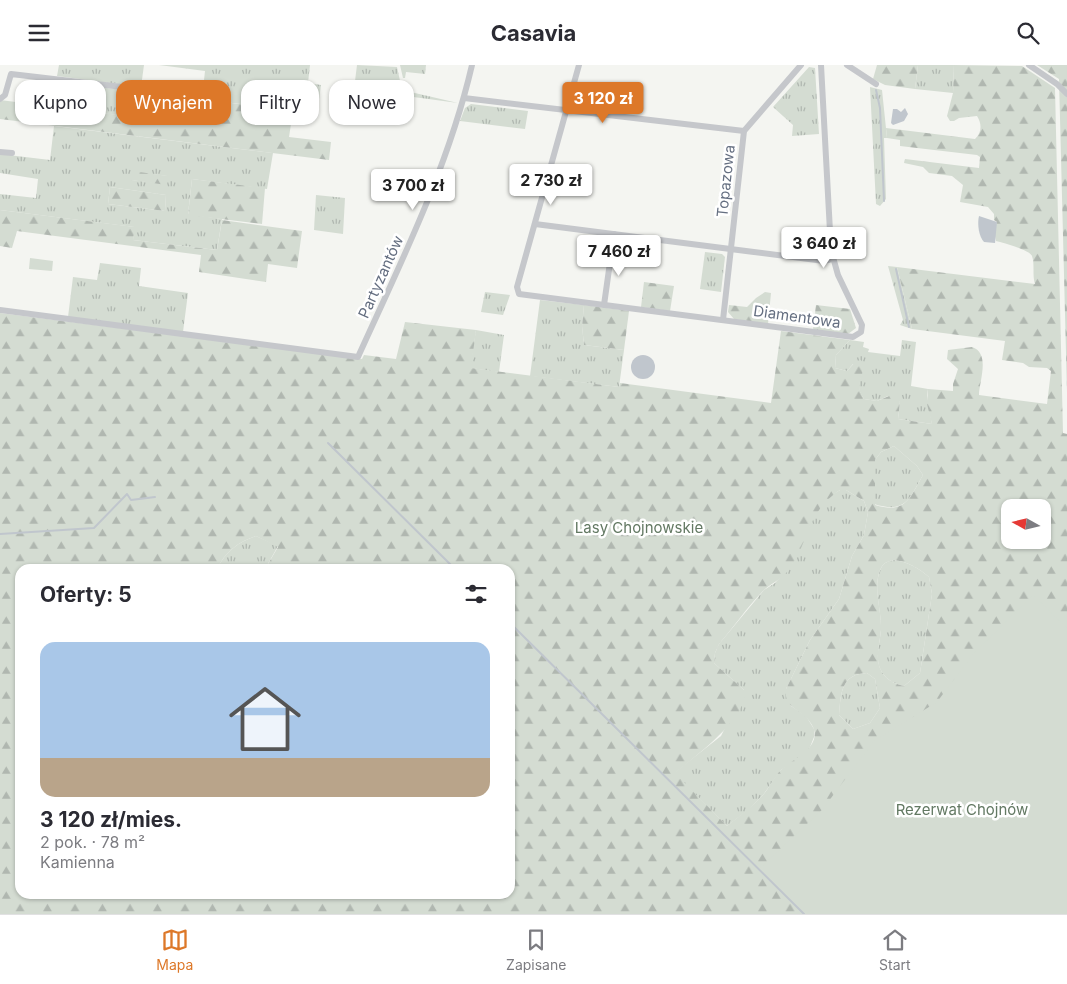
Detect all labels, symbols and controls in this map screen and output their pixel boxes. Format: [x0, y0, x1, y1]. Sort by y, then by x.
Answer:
icon: menu [25, 19, 53, 47]
icon: search [1014, 19, 1042, 47]
text: Casavia [491, 20, 576, 46]
chip: Kupno [15, 80, 106, 125]
chip: Wynajem [116, 80, 231, 125]
chip: Filtry [241, 80, 319, 125]
chip: Nowe [329, 80, 414, 125]
pin: 3 120 zł [551, 82, 655, 124]
text: 3 120 zł [573, 88, 633, 108]
street label: Topazowa [712, 144, 739, 218]
pin: 2 730 zł [499, 163, 603, 206]
pin: 3 700 zł [361, 169, 465, 211]
text: 2 730 zł [520, 170, 582, 190]
text: 3 700 zł [382, 175, 444, 195]
pin: 3 640 zł [772, 227, 876, 269]
street label: Partyzantów [354, 232, 407, 321]
text: 3 640 zł [792, 233, 856, 253]
pin: 7 460 zł [567, 235, 671, 277]
text: 7 460 zł [588, 241, 650, 261]
street label: Diamentowa [752, 301, 842, 332]
north arrow [1001, 499, 1051, 549]
map controls [1001, 499, 1051, 549]
park label: Lasy Chojnowskie [575, 518, 703, 537]
icon: filters [462, 580, 490, 608]
text: Oferty: 5 [40, 582, 132, 607]
icon: home [220, 674, 310, 764]
park label: Rezerwat Chojnów [896, 800, 1028, 819]
text: 3 120 zł/mies. [40, 807, 182, 832]
text: 2 pok. · 78 m² [40, 832, 145, 852]
text: Kamienna [40, 852, 115, 872]
tab: Mapa [156, 926, 193, 973]
tab: Zapisane [506, 926, 566, 973]
tab: Start [879, 926, 911, 973]

